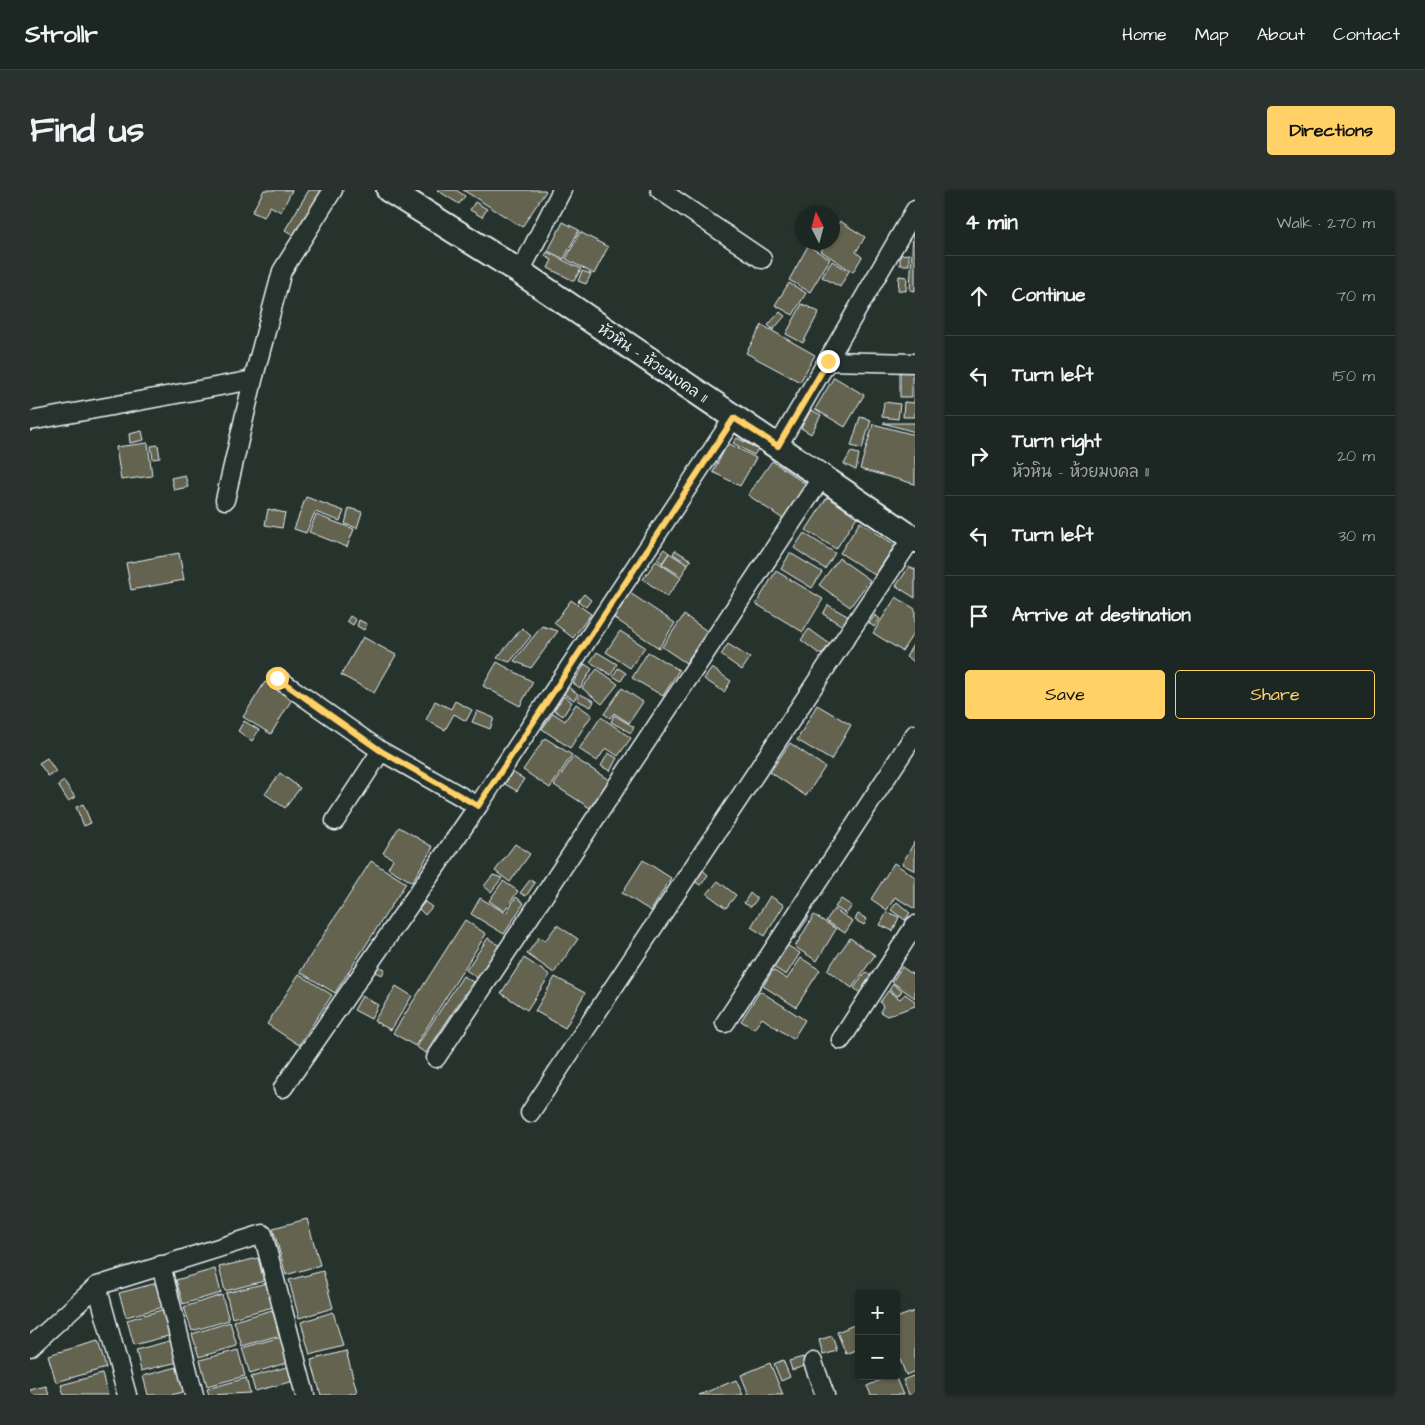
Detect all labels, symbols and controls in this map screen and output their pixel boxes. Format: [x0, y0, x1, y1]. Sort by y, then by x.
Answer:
text: Strollr [25, 18, 98, 52]
text: Home [1122, 22, 1167, 47]
text: Map [1195, 22, 1229, 47]
text: About [1257, 22, 1305, 47]
text: Contact [1333, 22, 1400, 47]
text: Find us [30, 106, 144, 155]
button: Directions [1267, 106, 1395, 155]
north arrow [795, 205, 840, 250]
text: 4 min [965, 208, 1018, 237]
text: Walk · 270 m [1276, 212, 1375, 234]
icon: ahead [965, 282, 993, 310]
text: Continue [1012, 282, 1086, 309]
text: 70 m [1336, 285, 1375, 307]
street label: หัวหิน - ห้วยมงคล 11 [594, 319, 712, 408]
route end [817, 350, 840, 373]
icon: left [965, 362, 993, 390]
text: Turn left [1012, 362, 1093, 389]
text: 150 m [1333, 365, 1375, 387]
text: Turn right [1012, 428, 1101, 455]
icon: right [965, 442, 993, 470]
text: 20 m [1337, 445, 1375, 467]
text: หัวหิน - ห้วยมงคล 11 [1012, 461, 1149, 483]
icon: left [965, 522, 993, 550]
text: Turn left [1012, 522, 1093, 549]
text: 30 m [1338, 525, 1375, 547]
icon: arrive [965, 602, 993, 630]
text: Arrive at destination [1012, 602, 1191, 629]
route start [266, 667, 289, 690]
button: Save [965, 670, 1165, 719]
button: Share [1175, 670, 1375, 719]
map controls [855, 1290, 900, 1380]
button: + [855, 1290, 900, 1335]
button: − [855, 1335, 900, 1380]

